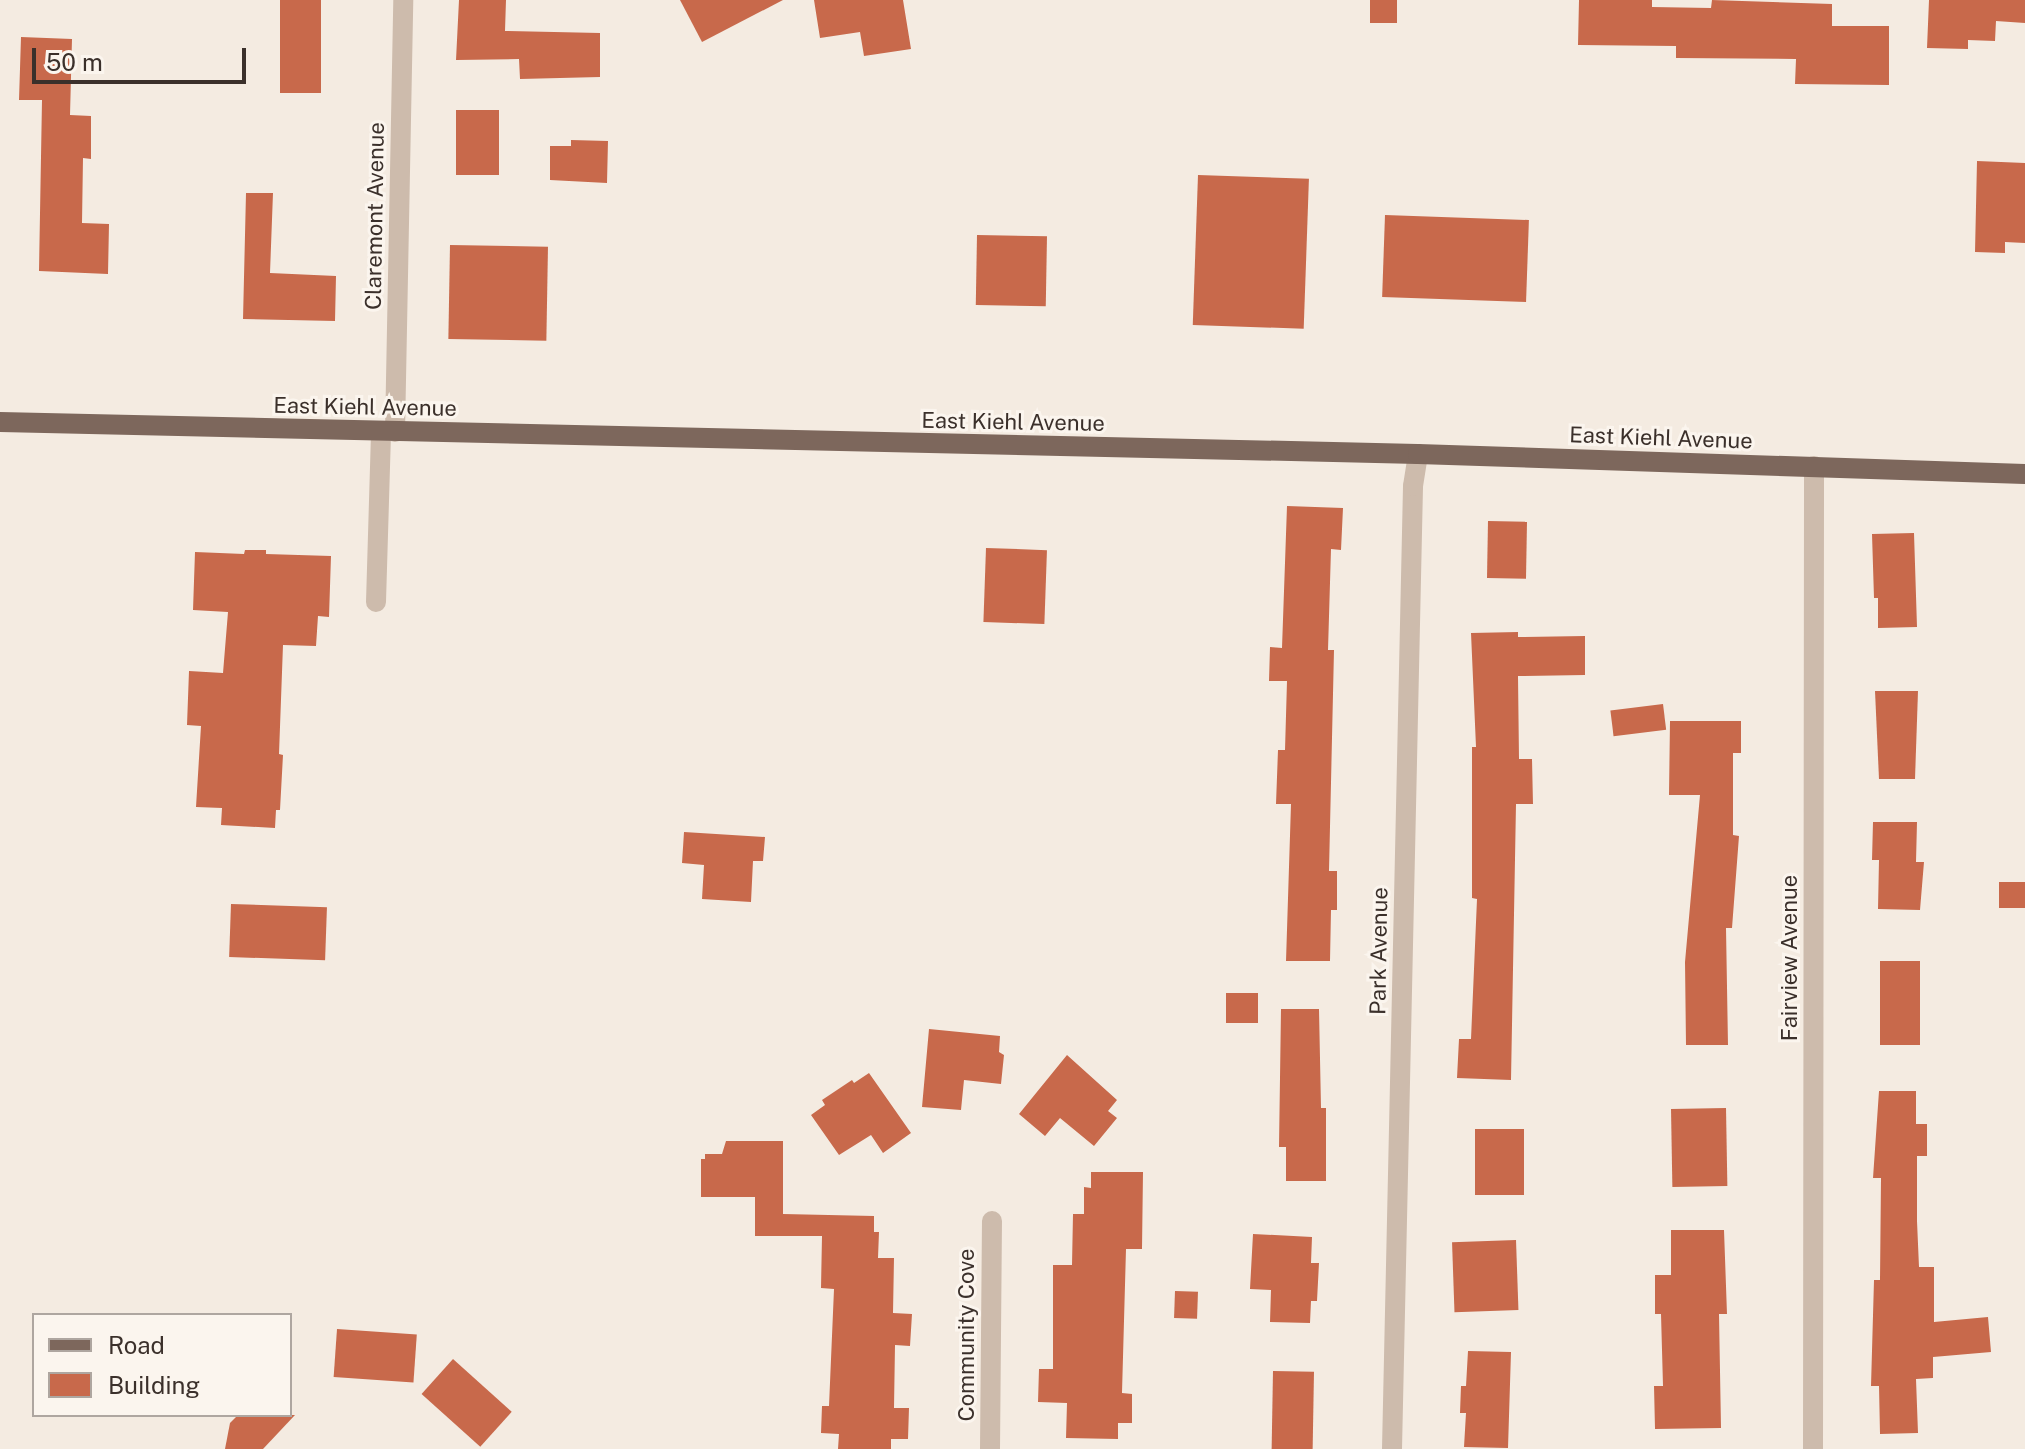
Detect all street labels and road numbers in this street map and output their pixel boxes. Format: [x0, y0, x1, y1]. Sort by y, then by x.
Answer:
street label: Claremont Avenue [360, 122, 390, 310]
street label: East Kiehl Avenue [273, 392, 457, 422]
street label: East Kiehl Avenue [921, 407, 1105, 437]
street label: East Kiehl Avenue [1569, 422, 1753, 454]
street label: Fairview Avenue [1777, 875, 1803, 1041]
street label: Park Avenue [1365, 887, 1393, 1015]
street label: Community Cove [954, 1248, 980, 1422]

